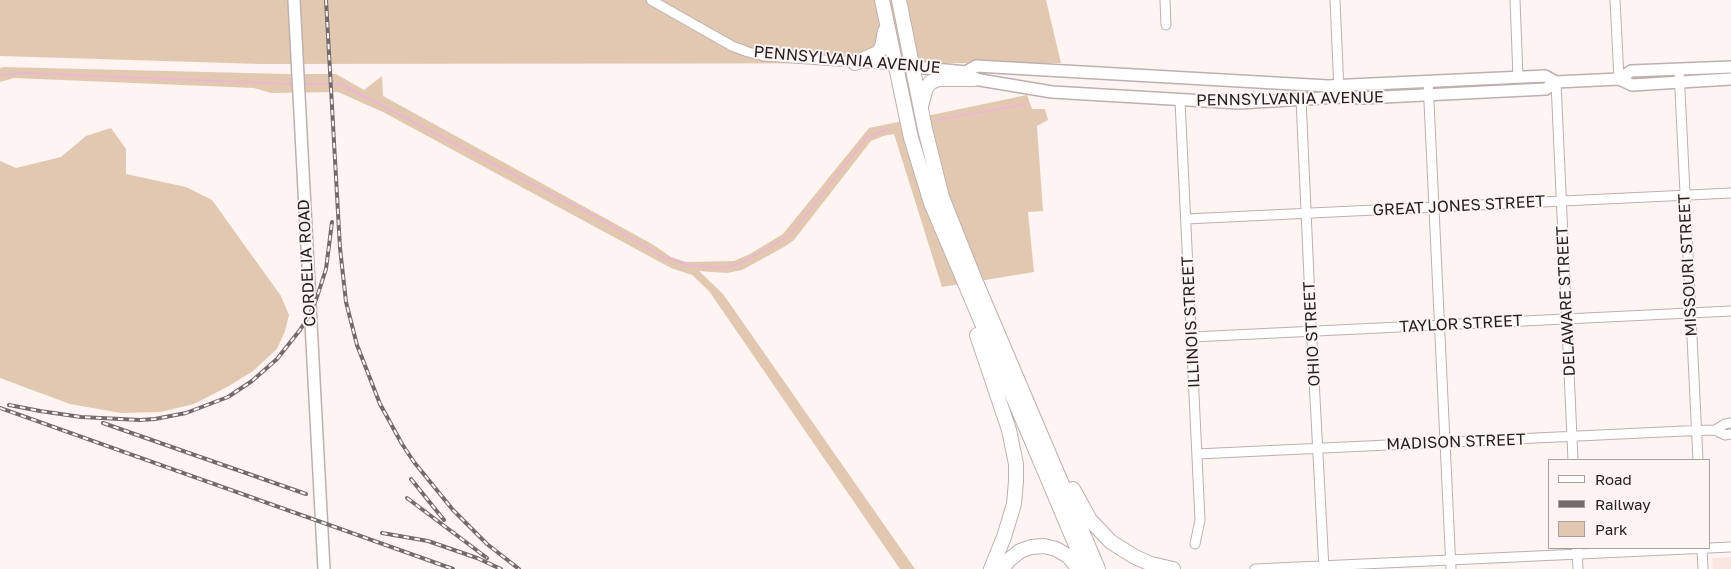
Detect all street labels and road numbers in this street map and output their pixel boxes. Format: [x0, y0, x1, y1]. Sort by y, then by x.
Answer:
street label: PENNSYLVANIA AVENUE [753, 42, 941, 78]
street label: PENNSYLVANIA AVENUE [1196, 88, 1384, 110]
street label: GREAT JONES STREET [1372, 192, 1546, 220]
street label: MISSOURI STREET [1675, 193, 1701, 337]
street label: CORDELIA ROAD [294, 199, 320, 327]
street label: DELAWARE STREET [1552, 225, 1580, 377]
street label: ILLINOIS STREET [1178, 256, 1204, 388]
street label: OHIO STREET [1300, 281, 1324, 387]
street label: TAYLOR STREET [1399, 311, 1523, 337]
street label: MADISON STREET [1386, 430, 1526, 454]

